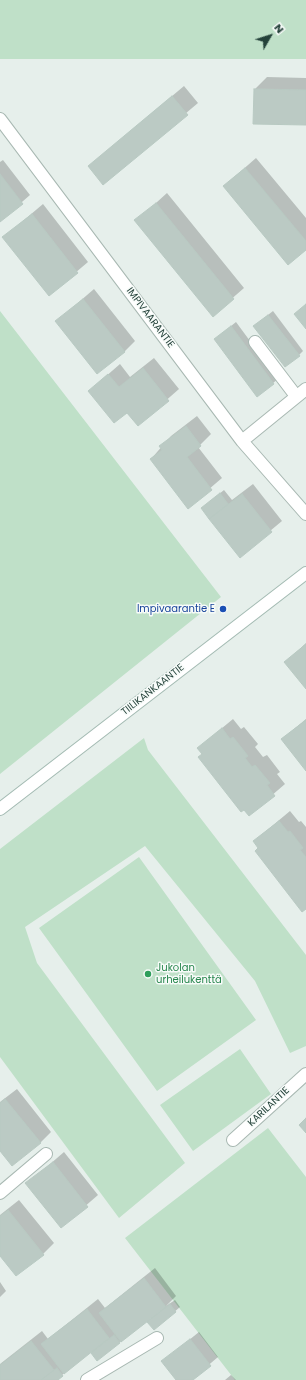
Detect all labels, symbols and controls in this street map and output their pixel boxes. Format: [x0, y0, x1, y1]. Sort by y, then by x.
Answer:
north arrow [250, 16, 290, 56]
text: N [271, 20, 288, 37]
street label: IMPIVAARANTIE [123, 285, 177, 351]
place label: Impivaarantie E [137, 603, 215, 615]
marker: Impivaarantie E [218, 604, 228, 614]
street label: TIILIKANKAANTIE [119, 662, 187, 718]
place label: Jukolan urheilukenttä [156, 962, 222, 986]
marker: Jukolan urheilukenttä [143, 969, 153, 979]
street label: KARILANTIE [246, 1085, 292, 1129]

